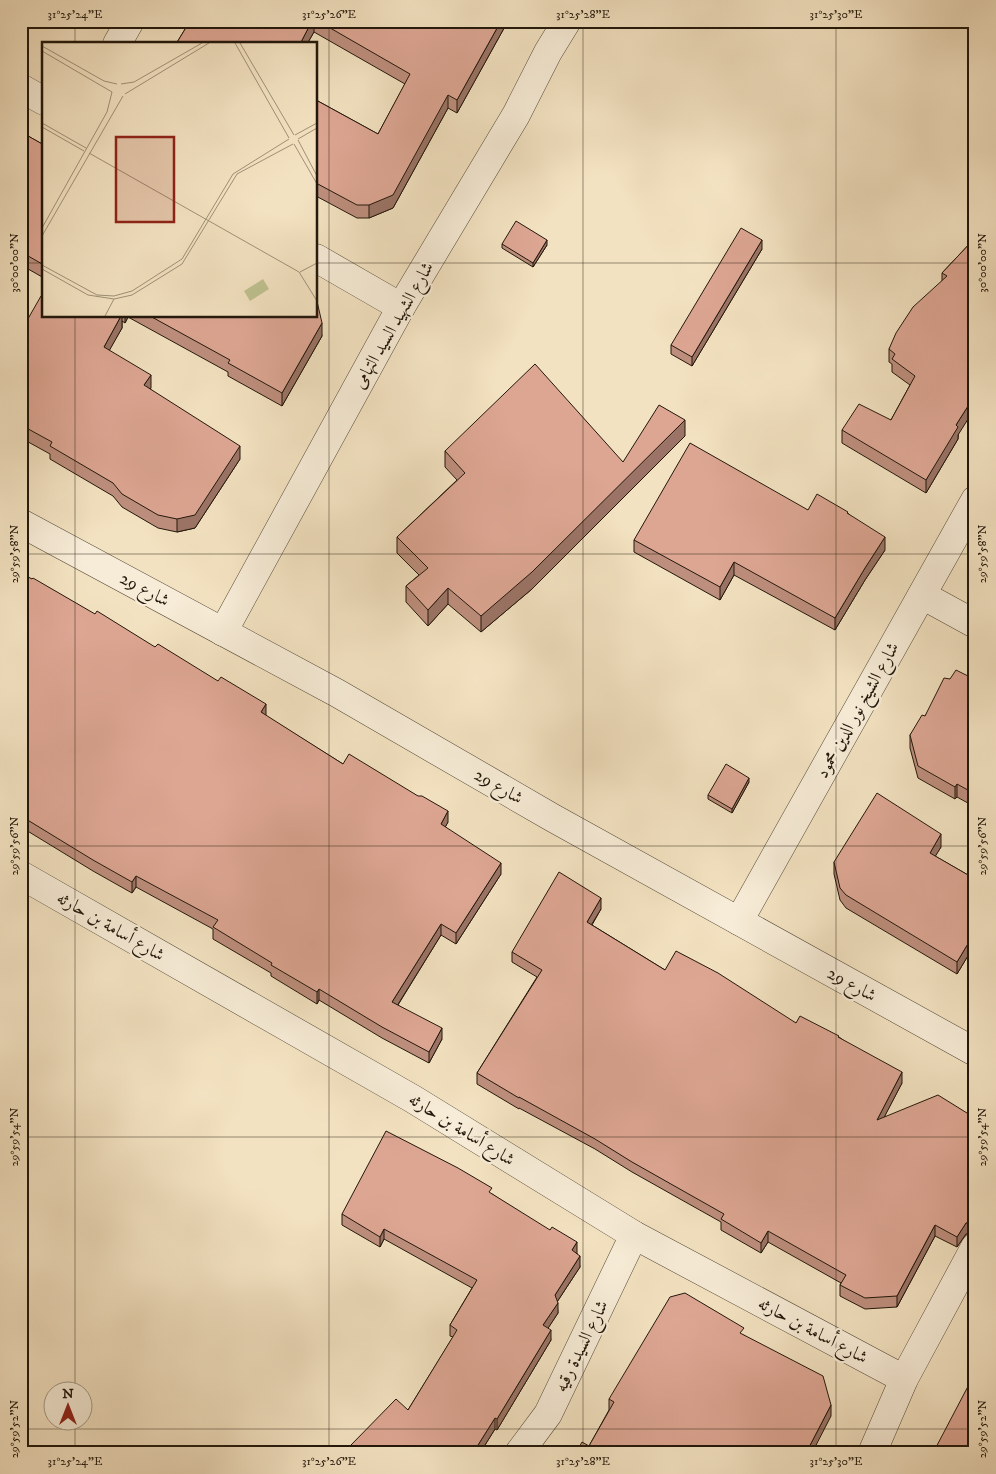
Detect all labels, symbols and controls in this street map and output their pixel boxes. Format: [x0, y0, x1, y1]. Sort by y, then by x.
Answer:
text: 31°25'24"E [48, 7, 103, 22]
text: 31°25'26"E [302, 7, 357, 22]
text: 31°25'28"E [556, 7, 610, 22]
text: 31°25'30"E [810, 7, 863, 22]
inset map [42, 42, 318, 318]
text: 30°00'00"N [7, 233, 22, 293]
text: 30°00'00"N [975, 233, 990, 293]
street label: شارع الشهيد السيد التهامى [349, 258, 442, 394]
text: 29°59'58"N [7, 525, 22, 583]
text: 29°59'58"N [975, 525, 990, 583]
street label: شارع 29 [115, 568, 173, 615]
street label: شارع الشيخ نور الدين محمود [811, 639, 908, 784]
street label: شارع 29 [469, 764, 527, 812]
text: 29°59'56"N [7, 816, 22, 875]
text: 29°59'56"N [975, 816, 990, 875]
street label: شارع أسامة بن حارثه [51, 884, 170, 969]
street label: شارع 29 [822, 962, 880, 1010]
street label: شارع أسامة بن حارثه [403, 1086, 520, 1174]
text: 29°59'54"N [7, 1107, 22, 1166]
text: 29°59'54"N [975, 1107, 990, 1166]
street label: شارع أسامة بن حارثه [752, 1290, 873, 1372]
street label: شارع السيدة رقيه [550, 1297, 616, 1397]
north arrow [42, 1382, 92, 1432]
text: N [62, 1385, 74, 1403]
text: 29°59'52"N [7, 1400, 22, 1458]
text: 29°59'52"N [975, 1400, 990, 1458]
text: 31°25'24"E [48, 1454, 103, 1469]
text: 31°25'26"E [302, 1454, 357, 1469]
text: 31°25'28"E [556, 1454, 610, 1469]
text: 31°25'30"E [810, 1454, 863, 1469]

